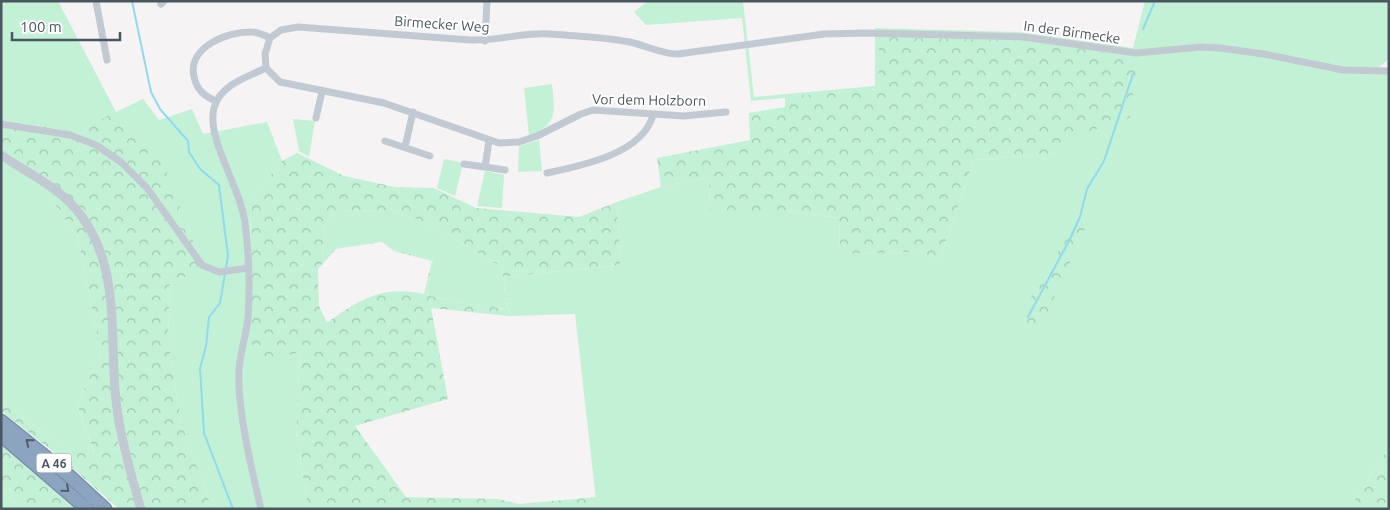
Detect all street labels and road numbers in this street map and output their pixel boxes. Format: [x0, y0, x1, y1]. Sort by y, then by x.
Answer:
street label: Birmecker Weg [394, 13, 490, 35]
street label: In der Birmecke [1023, 17, 1121, 47]
street label: Vor dem Holzborn [592, 91, 706, 109]
road number: A 46 [36, 453, 72, 472]

